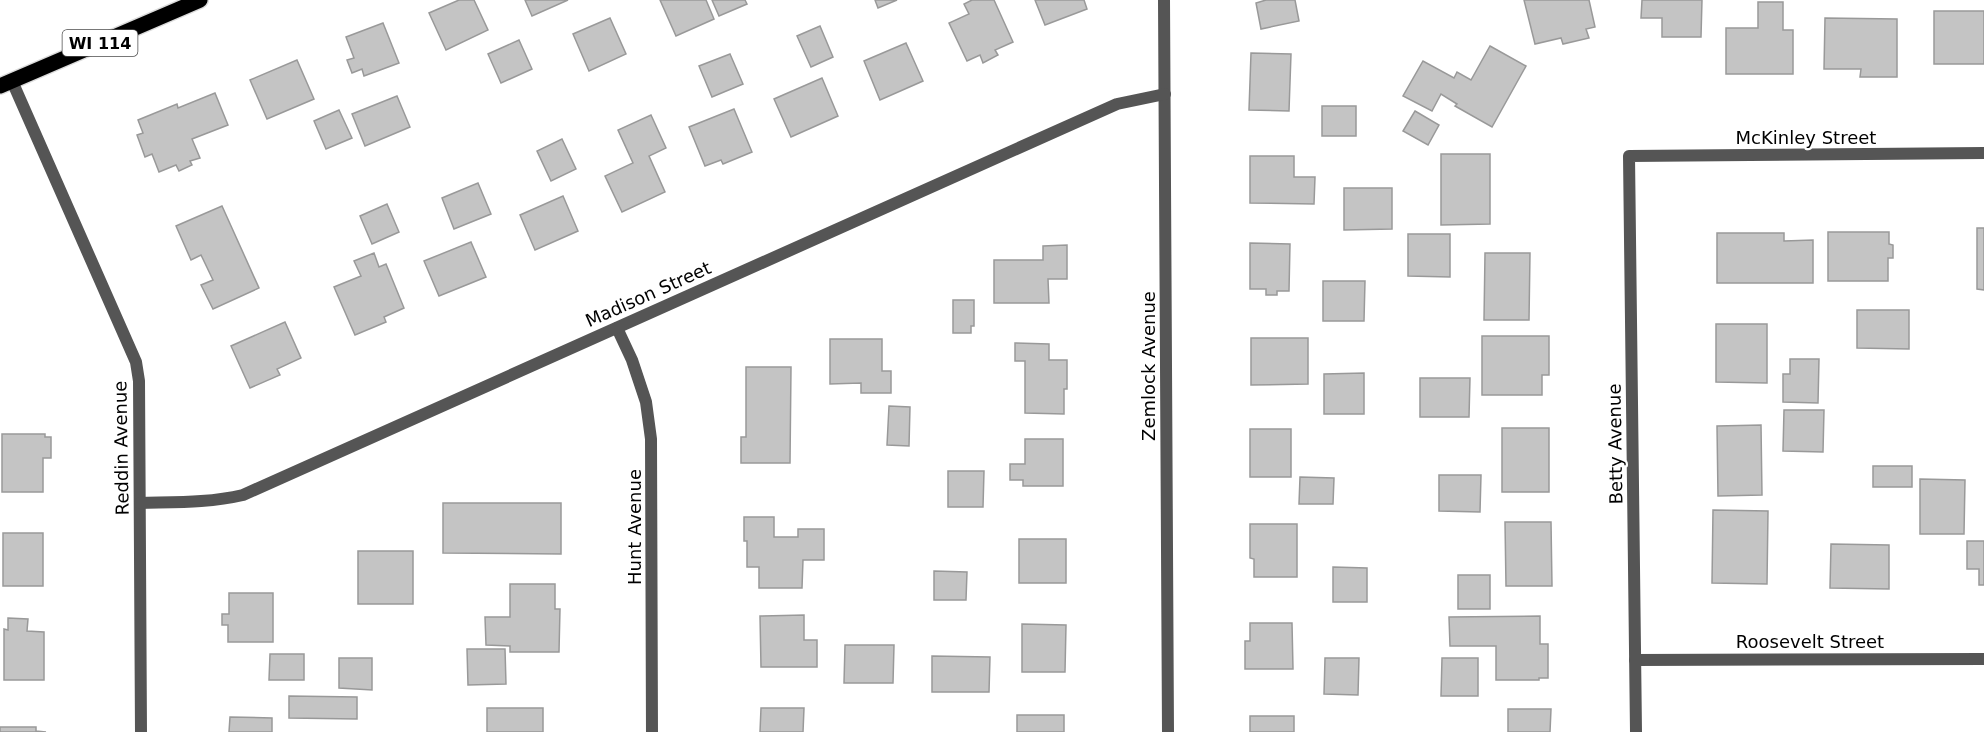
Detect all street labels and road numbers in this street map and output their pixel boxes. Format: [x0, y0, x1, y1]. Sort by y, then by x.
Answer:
road number: WI 114 [63, 30, 138, 56]
street label: McKinley Street [1736, 127, 1876, 148]
street label: Madison Street [582, 257, 714, 331]
street label: Zemlock Avenue [1138, 291, 1159, 441]
street label: Reddin Avenue [109, 381, 133, 515]
street label: Betty Avenue [1603, 383, 1627, 505]
street label: Hunt Avenue [624, 469, 645, 585]
street label: Roosevelt Street [1736, 631, 1884, 652]

